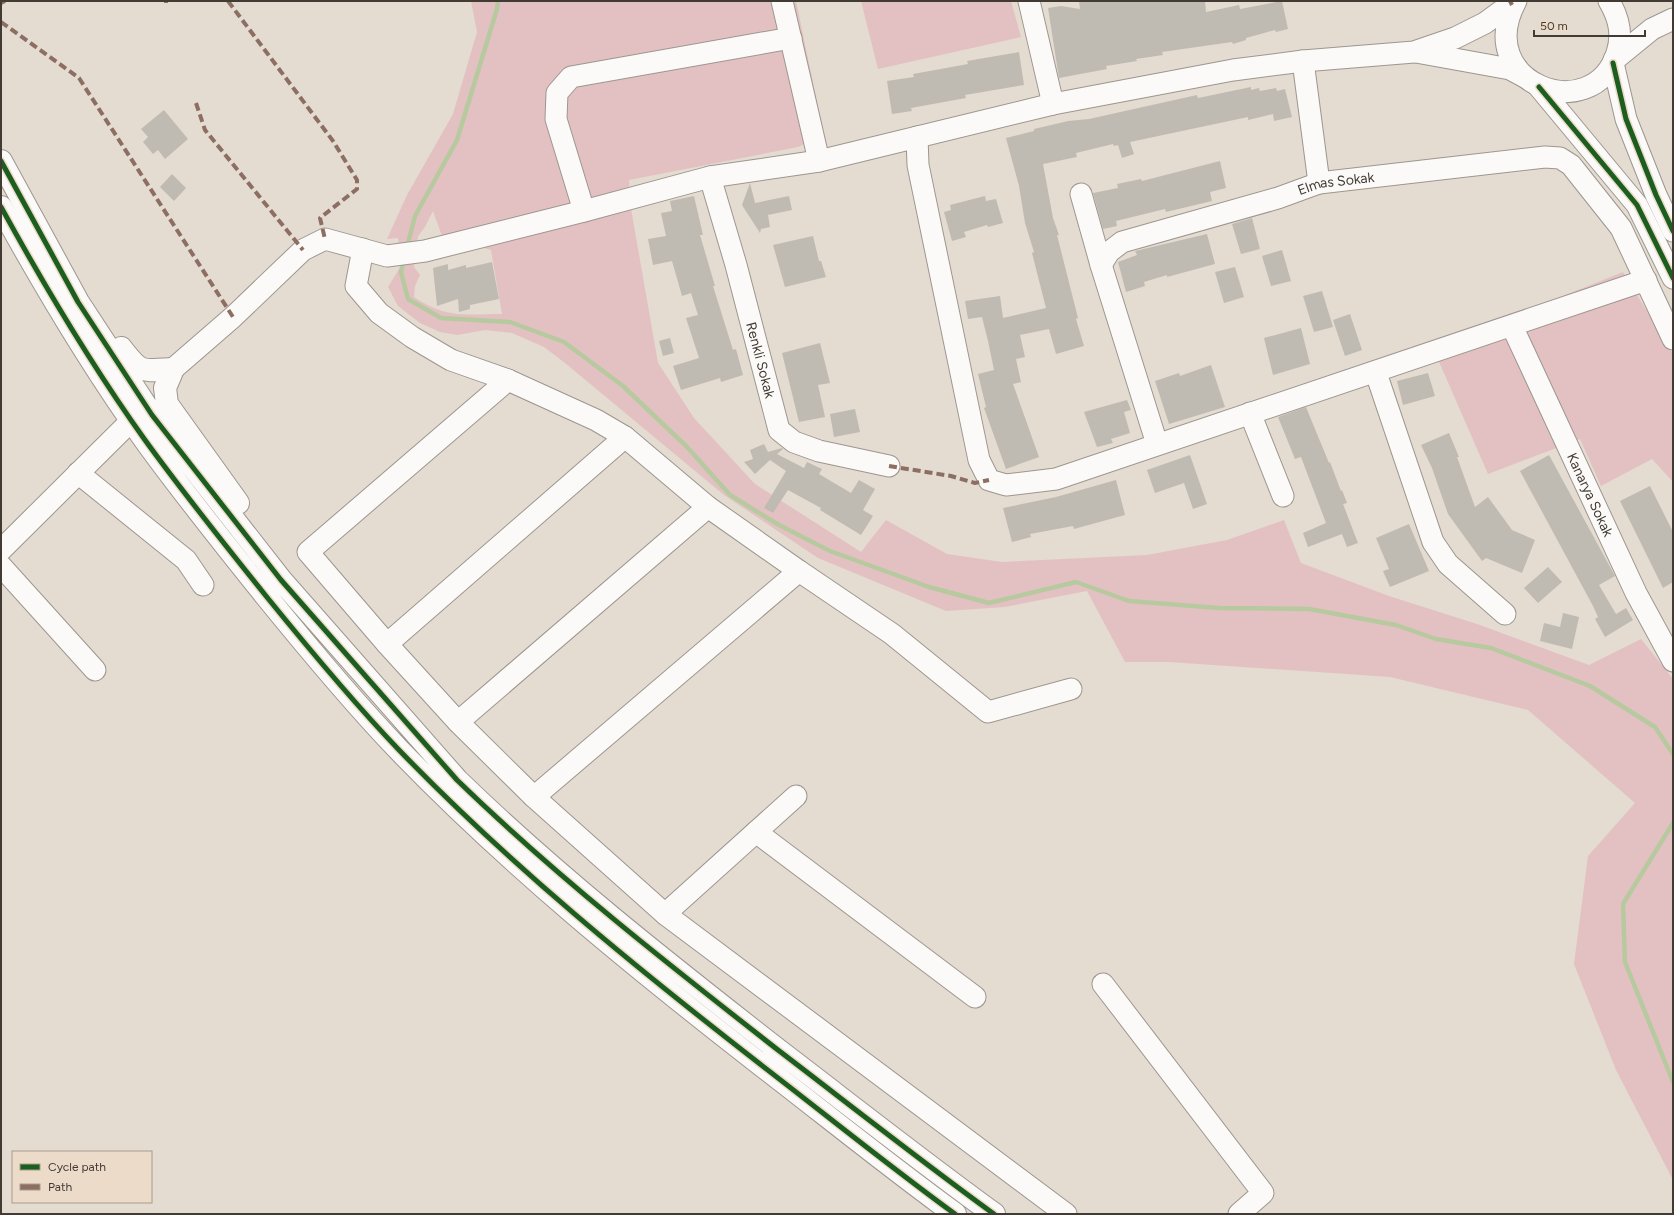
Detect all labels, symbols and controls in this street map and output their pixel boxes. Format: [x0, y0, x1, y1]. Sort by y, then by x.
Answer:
scale bar [1534, 12, 1645, 38]
text: 50 m [1540, 19, 1568, 33]
street label: Elmas Sokak [1295, 168, 1375, 199]
street label: Renkli Sokak [743, 320, 779, 400]
street label: Kanarya Sokak [1564, 450, 1617, 539]
legend [12, 1151, 152, 1203]
text: Cycle path [48, 1160, 106, 1174]
text: Path [48, 1180, 72, 1194]

